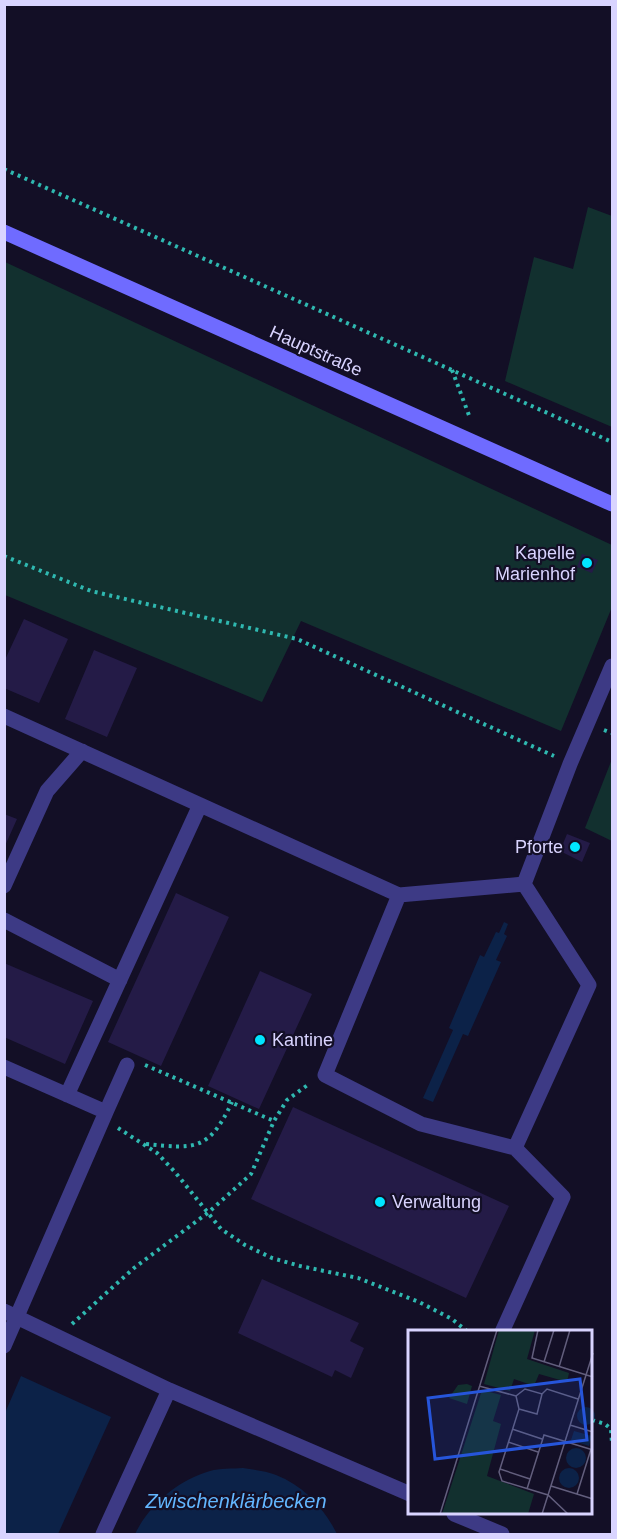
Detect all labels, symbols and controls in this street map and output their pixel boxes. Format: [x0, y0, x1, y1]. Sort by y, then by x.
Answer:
street label: Hauptstraße [267, 322, 365, 380]
place label: Kapelle Marienhof [495, 543, 576, 584]
marker: Kapelle Marienhof [580, 556, 594, 570]
place label: Pforte [515, 837, 563, 857]
marker: Pforte [568, 840, 582, 854]
place label: Kantine [272, 1030, 333, 1050]
marker: Kantine [253, 1033, 267, 1047]
place label: Verwaltung [392, 1192, 481, 1212]
marker: Verwaltung [373, 1195, 387, 1209]
inset map [408, 1330, 593, 1515]
water label: Zwischenklärbecken [144, 1490, 327, 1512]

